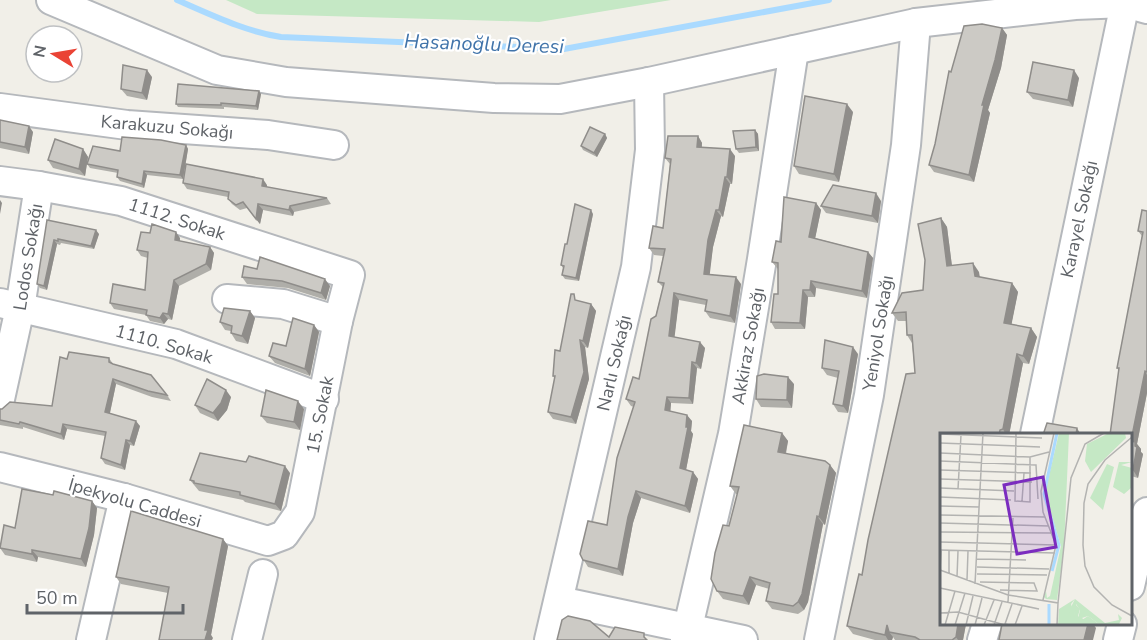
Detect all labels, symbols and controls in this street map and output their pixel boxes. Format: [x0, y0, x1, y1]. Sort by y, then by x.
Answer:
north arrow [24, 24, 84, 84]
water label: Hasanoğlu Deresi [404, 28, 565, 60]
text: N [28, 43, 52, 59]
street label: Karakuzu Sokağı [100, 109, 234, 145]
street label: Karayel Sokağı [1055, 158, 1103, 280]
street label: 1112. Sokak [126, 192, 229, 246]
street label: Lodos Sokağı [8, 202, 48, 312]
street label: Yeniyol Sokağı [857, 274, 899, 393]
street label: Akkiraz Sokağı [726, 286, 770, 406]
street label: Narlı Sokağı [591, 313, 637, 413]
street label: 1110. Sokak [112, 319, 217, 370]
street label: 15. Sokak [301, 373, 339, 456]
inset map [940, 433, 1132, 625]
street label: İpekyolu Caddesi [66, 473, 204, 533]
scale bar [27, 577, 183, 615]
text: 50 m [36, 586, 78, 610]

